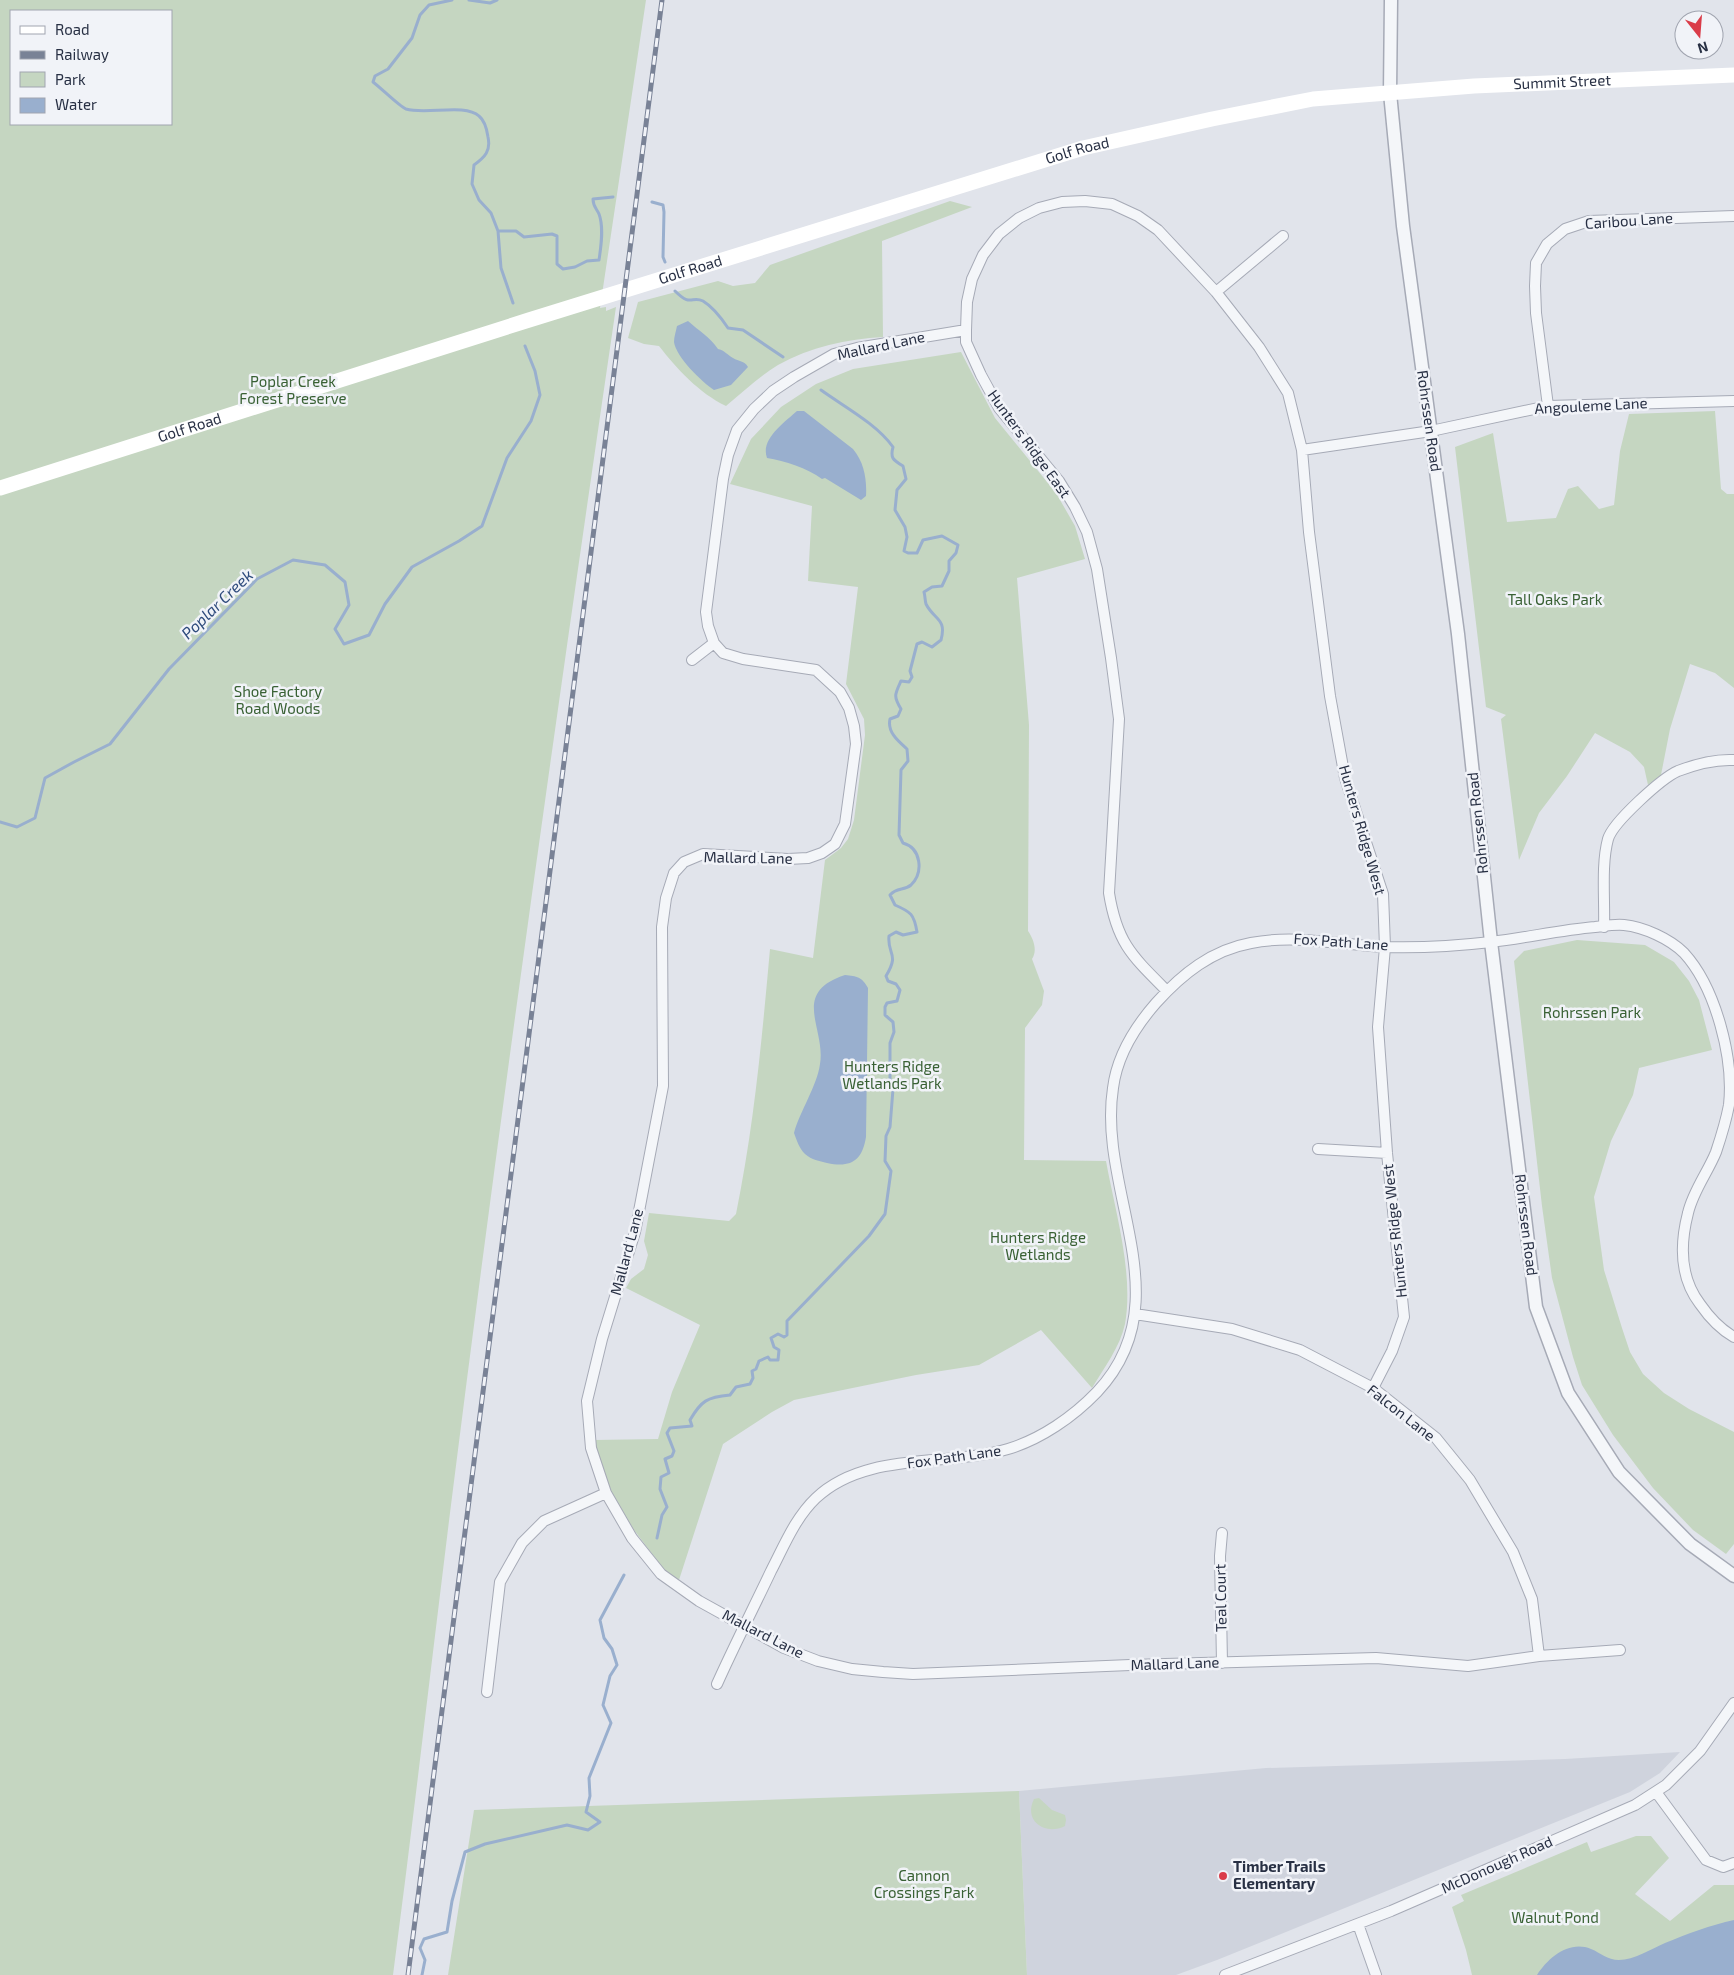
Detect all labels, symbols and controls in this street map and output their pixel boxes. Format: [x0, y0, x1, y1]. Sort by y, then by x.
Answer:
legend [10, 10, 172, 125]
north arrow [1674, 10, 1724, 60]
text: Road [55, 20, 90, 38]
text: N [1696, 38, 1710, 58]
text: Railway [55, 45, 109, 63]
text: Park [55, 70, 86, 88]
street label: Summit Street [1513, 70, 1612, 92]
text: Water [55, 95, 97, 113]
street label: Golf Road [1043, 132, 1111, 167]
street label: Caribou Lane [1584, 208, 1674, 232]
street label: Golf Road [656, 251, 724, 287]
street label: Mallard Lane [835, 327, 926, 363]
street label: Rohrssen Road [1414, 369, 1446, 473]
park label: Poplar Creek Forest Preserve [239, 372, 347, 407]
street label: Hunters Ridge East [985, 386, 1075, 501]
street label: Angouleme Lane [1534, 393, 1648, 417]
street label: Golf Road [155, 408, 223, 445]
water label: Poplar Creek [177, 565, 256, 642]
park label: Tall Oaks Park [1508, 590, 1603, 608]
park label: Shoe Factory Road Woods [234, 682, 322, 717]
street label: Hunters Ridge West [1336, 763, 1390, 897]
street label: Rohrssen Road [1463, 771, 1491, 875]
street label: Mallard Lane [703, 847, 793, 867]
street label: Fox Path Lane [1293, 929, 1389, 953]
park label: Rohrssen Park [1543, 1003, 1642, 1021]
park label: Hunters Ridge Wetlands Park [842, 1057, 942, 1092]
street label: Hunters Ridge West [1378, 1163, 1410, 1299]
street label: Rohrssen Road [1512, 1173, 1542, 1277]
street label: Mallard Lane [606, 1206, 646, 1297]
park label: Hunters Ridge Wetlands [990, 1228, 1086, 1263]
street label: Falcon Lane [1364, 1380, 1439, 1444]
street label: Fox Path Lane [906, 1440, 1002, 1472]
street label: Teal Court [1210, 1564, 1230, 1632]
street label: Mallard Lane [720, 1605, 807, 1661]
street label: Mallard Lane [1130, 1652, 1220, 1674]
street label: McDonough Road [1438, 1832, 1555, 1897]
place label: Timber Trails Elementary [1233, 1857, 1326, 1893]
park label: Cannon Crossings Park [874, 1866, 975, 1901]
marker: Timber Trails Elementary [1217, 1870, 1229, 1882]
park label: Walnut Pond [1511, 1908, 1599, 1926]

